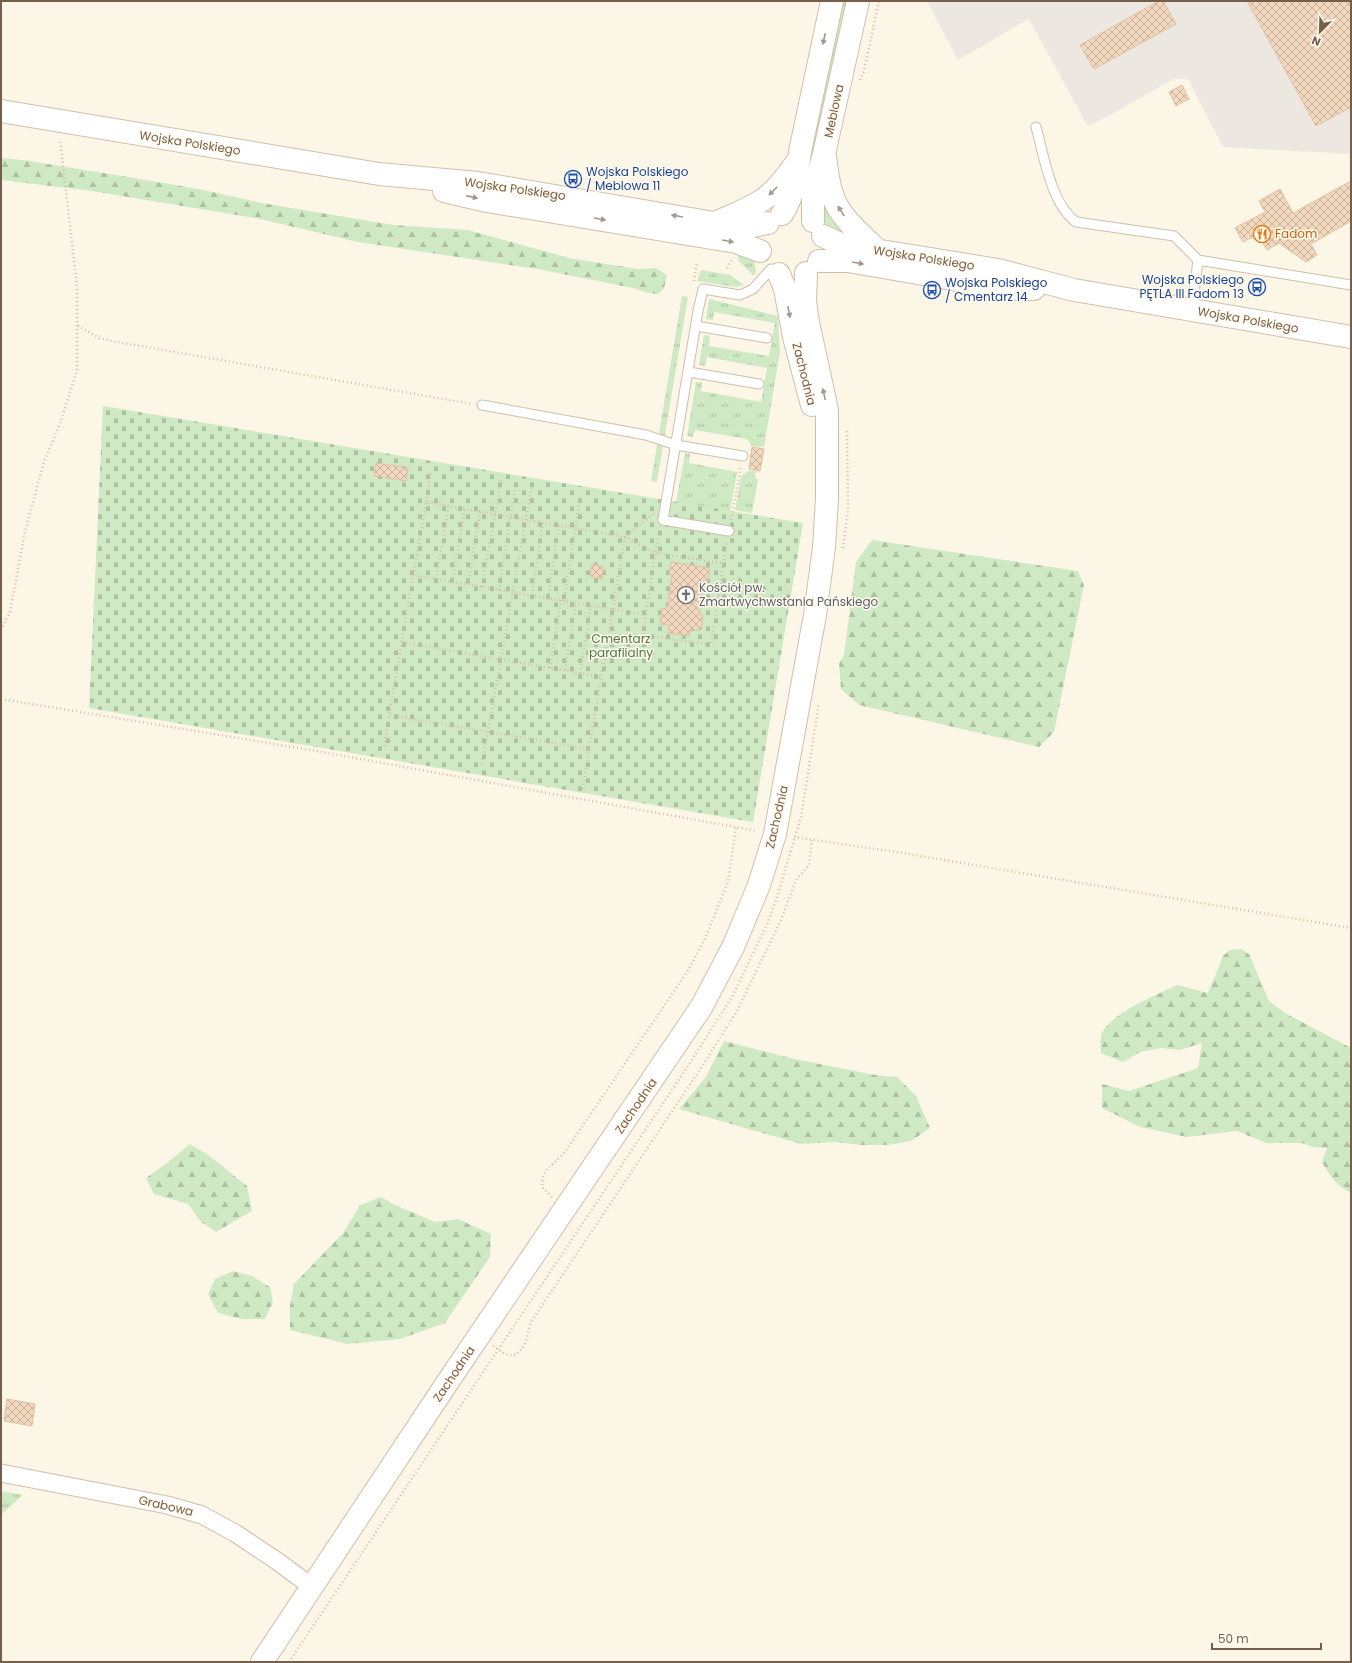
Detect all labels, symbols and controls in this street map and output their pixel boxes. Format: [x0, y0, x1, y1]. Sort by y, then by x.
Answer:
north arrow [1300, 12, 1340, 52]
text: N [1309, 32, 1323, 50]
one-way arrow [820, 33, 826, 45]
street label: Meblowa [820, 82, 847, 139]
street label: Wojska Polskiego [138, 126, 242, 159]
place label: Wojska Polskiego / Meblowa 11 [586, 163, 689, 194]
bus stop icon: Wojska Polskiego / Meblowa 11 [563, 169, 583, 189]
street label: Wojska Polskiego [463, 173, 567, 204]
one-way arrow [768, 186, 778, 196]
one-way arrow [465, 195, 478, 201]
one-way arrow [837, 205, 844, 217]
one-way arrow [671, 213, 683, 219]
one-way arrow [594, 217, 606, 223]
restaurant icon: Fadom [1252, 224, 1272, 244]
place label: Fadom [1275, 225, 1317, 242]
one-way arrow [722, 238, 734, 244]
street label: Wojska Polskiego [872, 241, 976, 274]
one-way arrow [852, 260, 864, 266]
place label: Wojska Polskiego PĘTLA III Fadom 13 [1139, 271, 1244, 302]
place label: Wojska Polskiego / Cmentarz 14 [945, 274, 1048, 305]
bus stop icon: Wojska Polskiego PĘTLA III Fadom 13 [1247, 277, 1267, 297]
bus stop icon: Wojska Polskiego / Cmentarz 14 [922, 280, 942, 300]
street label: Wojska Polskiego [1196, 302, 1300, 337]
one-way arrow [787, 306, 793, 318]
street label: Zachodnia [788, 341, 820, 407]
one-way arrow [821, 388, 827, 401]
place label: Kościół pw. Zmartwychwstania Pańskiego [699, 579, 879, 610]
church icon: Kościół pw. Zmartwychwstania Pańskiego [676, 585, 696, 605]
park label: Cmentarz parafiialny [589, 630, 653, 661]
street label: Zachodnia [761, 784, 792, 850]
street label: Zachodnia [611, 1074, 661, 1137]
street label: Zachodnia [429, 1342, 479, 1405]
street label: Grabowa [137, 1491, 195, 1520]
scale bar [1212, 1625, 1321, 1651]
text: 50 m [1218, 1630, 1249, 1647]

